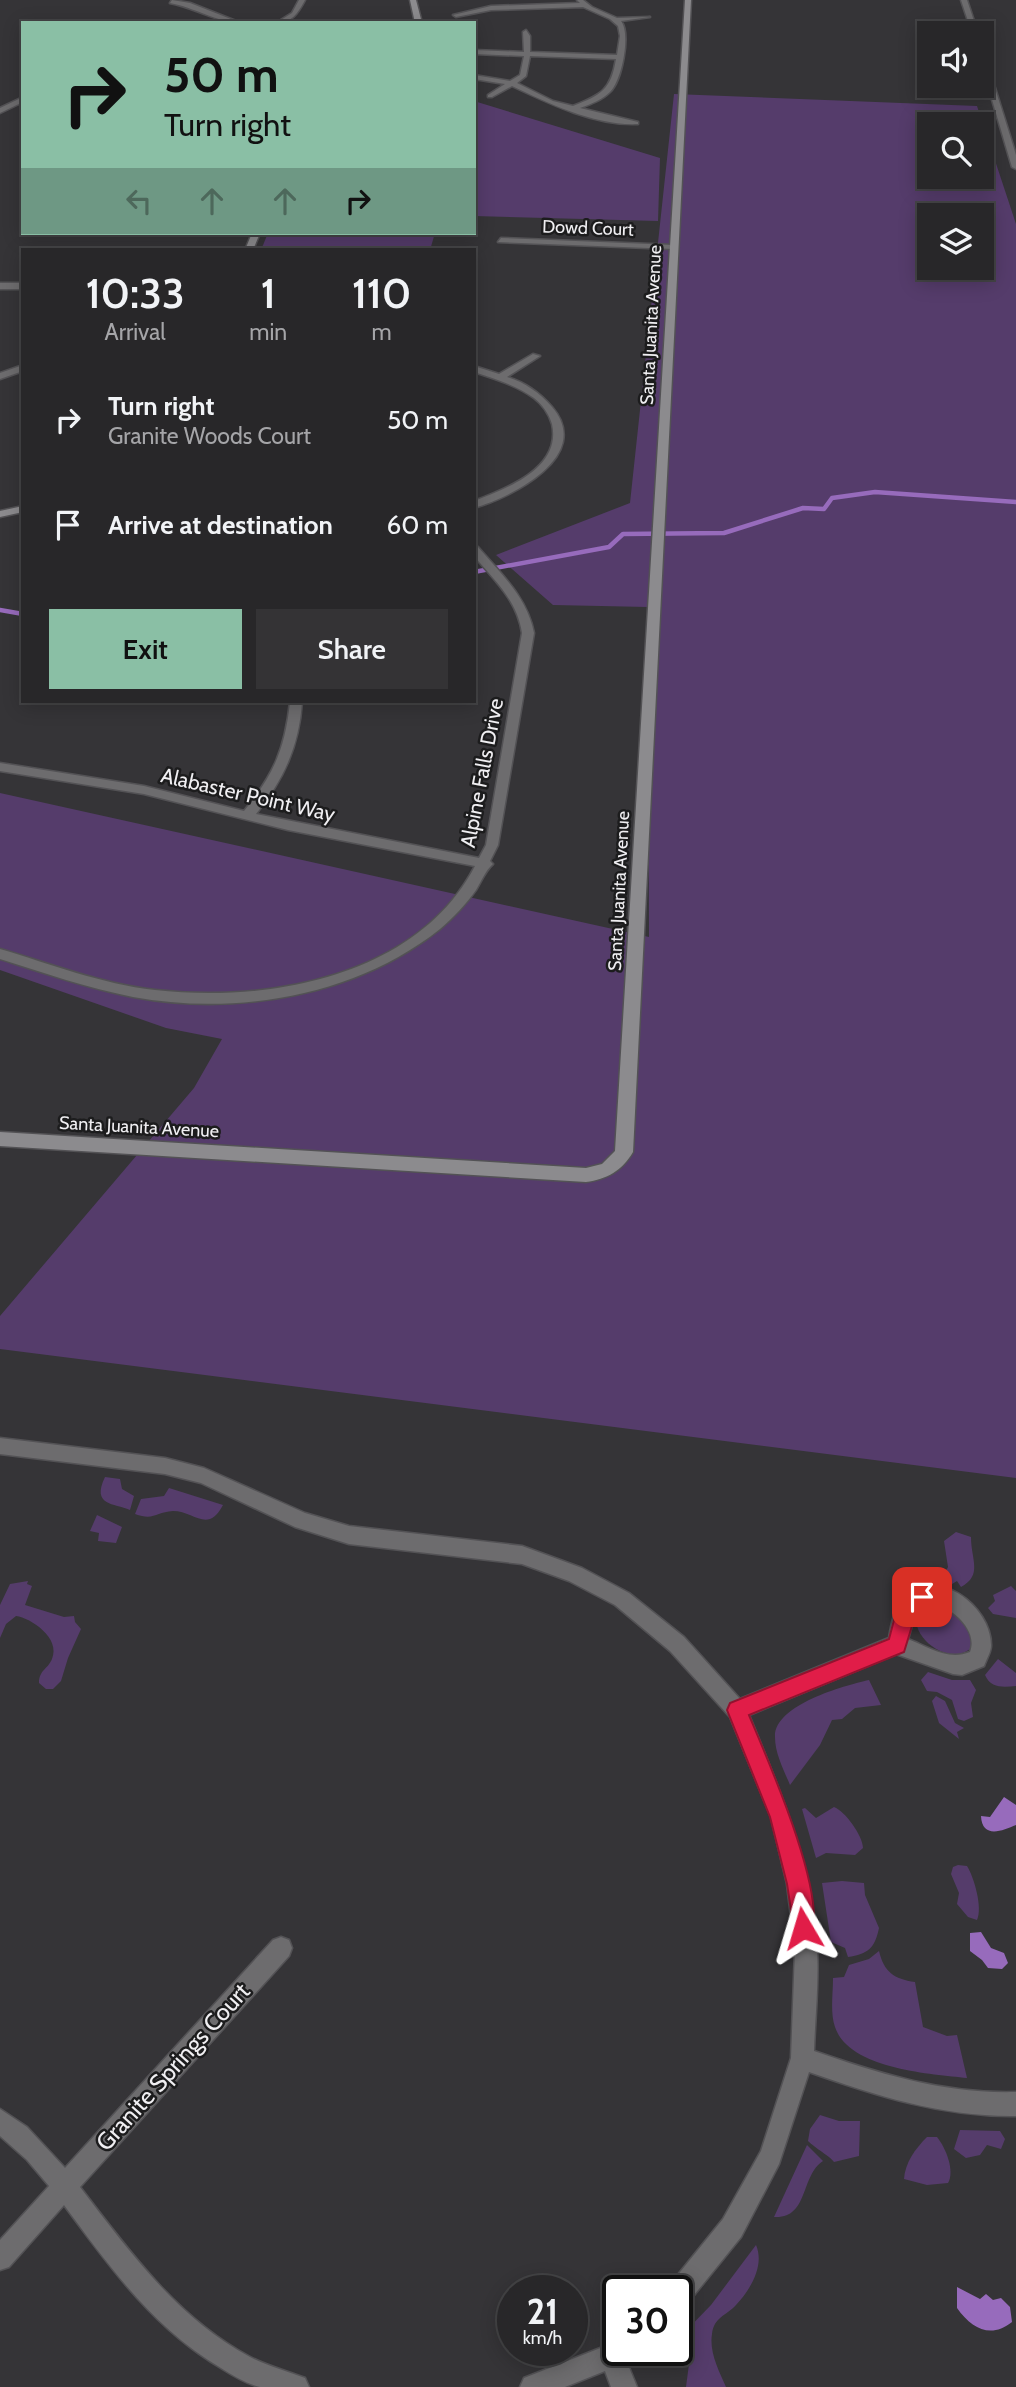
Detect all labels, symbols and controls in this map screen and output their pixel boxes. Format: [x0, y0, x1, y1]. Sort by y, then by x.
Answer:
map controls [917, 21, 994, 280]
button: sound [917, 21, 994, 98]
text: 50 m [164, 45, 279, 104]
icon: right [49, 49, 140, 140]
text: Turn right [164, 105, 291, 144]
button: search [917, 112, 994, 189]
icon: left [120, 182, 158, 220]
icon: ahead [193, 182, 231, 220]
icon: ahead [266, 182, 304, 220]
icon: right [339, 182, 377, 220]
button: layers [917, 203, 994, 280]
street label: Dowd Court [542, 215, 634, 241]
street label: Santa Juanita Avenue [636, 245, 666, 405]
text: 10:33 [86, 267, 185, 319]
text: 1 [261, 267, 276, 319]
text: 110 [352, 267, 411, 319]
text: Arrival [105, 318, 166, 346]
text: min [249, 318, 287, 346]
text: m [372, 318, 392, 346]
text: Turn right [108, 390, 214, 422]
icon: right [49, 401, 87, 439]
text: 50 m [387, 404, 448, 436]
text: Granite Woods Court [108, 422, 311, 450]
icon: arrive [49, 506, 87, 544]
text: Arrive at destination [108, 509, 333, 541]
text: 60 m [386, 509, 448, 541]
button: Exit [49, 609, 242, 689]
button: Share [256, 609, 448, 689]
street label: Alpine Falls Drive [455, 696, 508, 850]
street label: Alabaster Point Way [159, 762, 338, 827]
street label: Santa Juanita Avenue [604, 811, 634, 971]
street label: Santa Juanita Avenue [59, 1112, 219, 1142]
pin [892, 1567, 952, 1627]
icon: arrive [903, 1578, 941, 1616]
position arrow [766, 1891, 840, 1965]
street label: Granite Springs Court [90, 1977, 256, 2156]
speed limit sign: 30 [602, 2275, 693, 2366]
text: 21 [527, 2290, 558, 2333]
text: km/h [523, 2327, 562, 2349]

